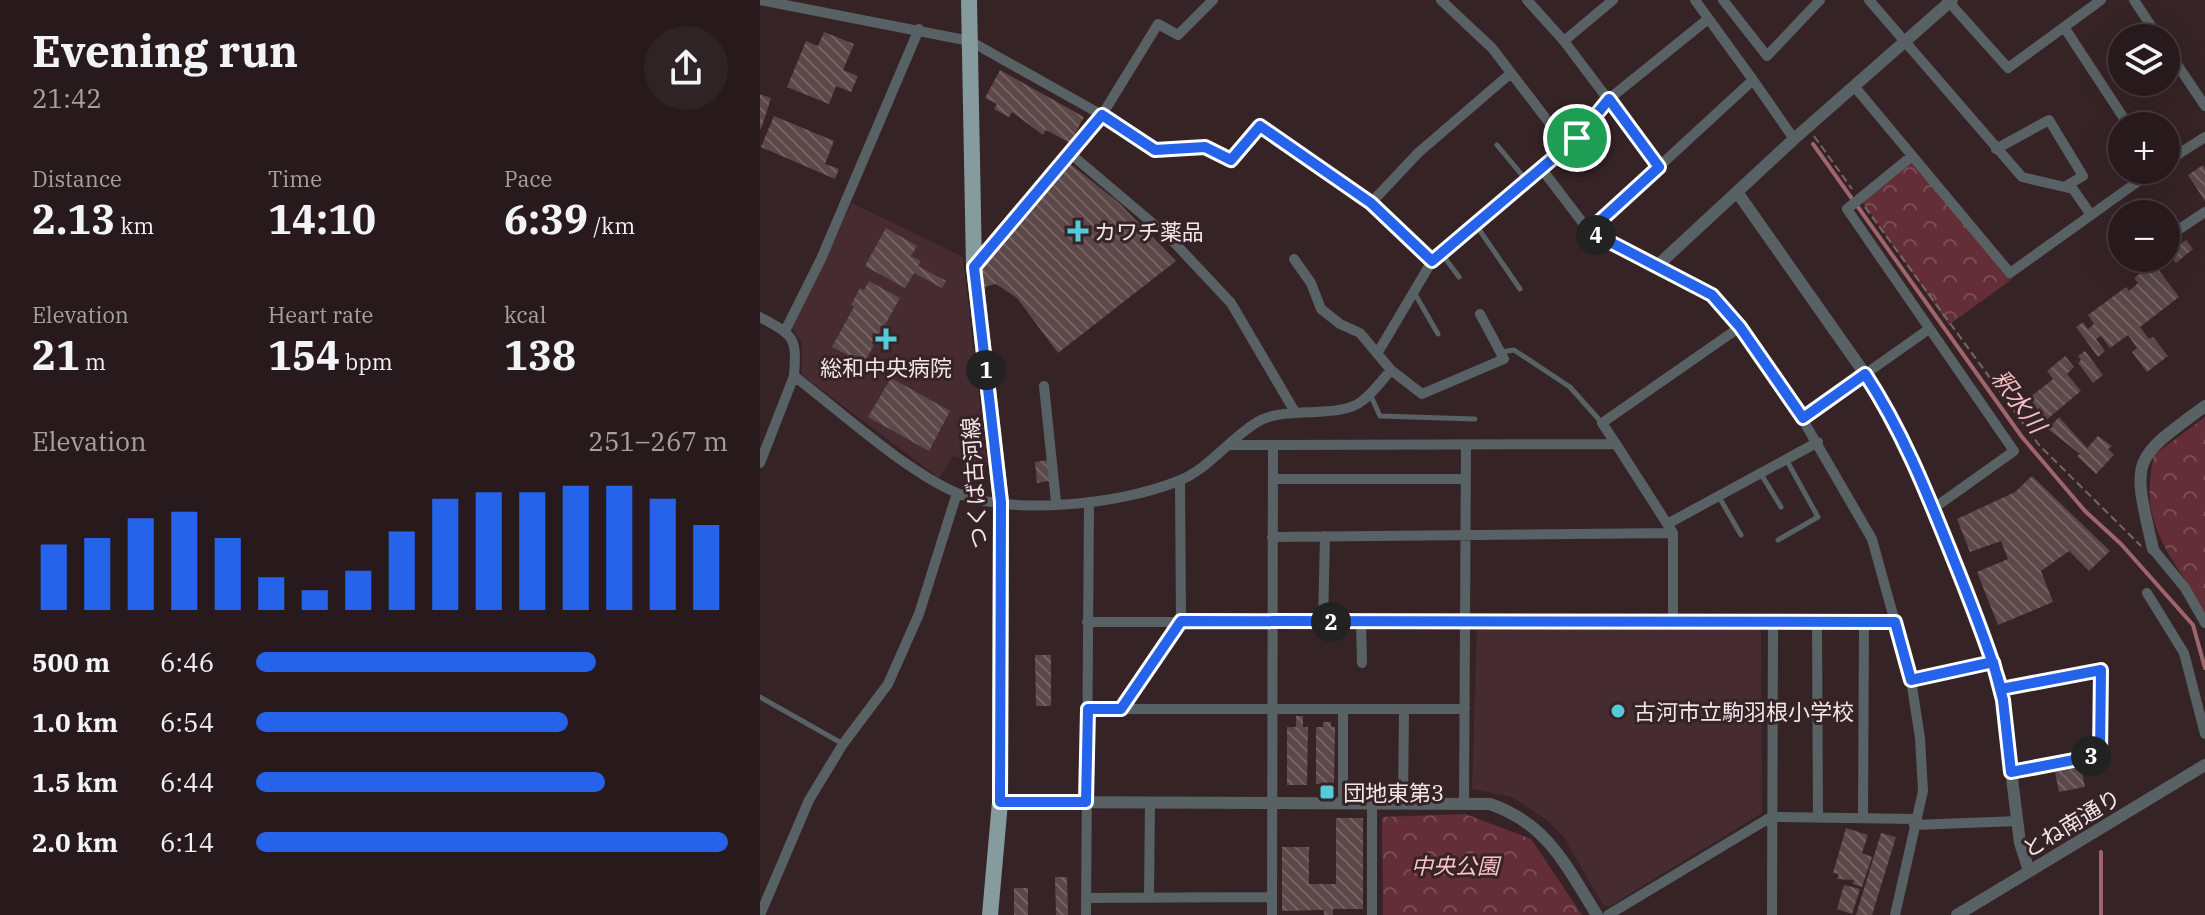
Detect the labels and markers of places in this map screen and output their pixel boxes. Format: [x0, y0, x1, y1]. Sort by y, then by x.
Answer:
pin [1543, 104, 1611, 172]
pin: 4 [1576, 215, 1616, 255]
place label: カワチ薬品 [1094, 217, 1204, 246]
marker: カワチ薬品 [1069, 222, 1087, 240]
marker: 総和中央病院 [875, 328, 897, 350]
pin: 1 [966, 350, 1006, 390]
place label: 総和中央病院 [820, 353, 952, 382]
pin: 2 [1311, 602, 1351, 642]
place label: 古河市立駒羽根小学校 [1634, 697, 1854, 726]
marker: 古河市立駒羽根小学校 [1609, 702, 1627, 720]
pin: 3 [2071, 736, 2111, 776]
place label: 団地東第3 [1343, 778, 1444, 807]
marker: 団地東第3 [1318, 783, 1336, 801]

